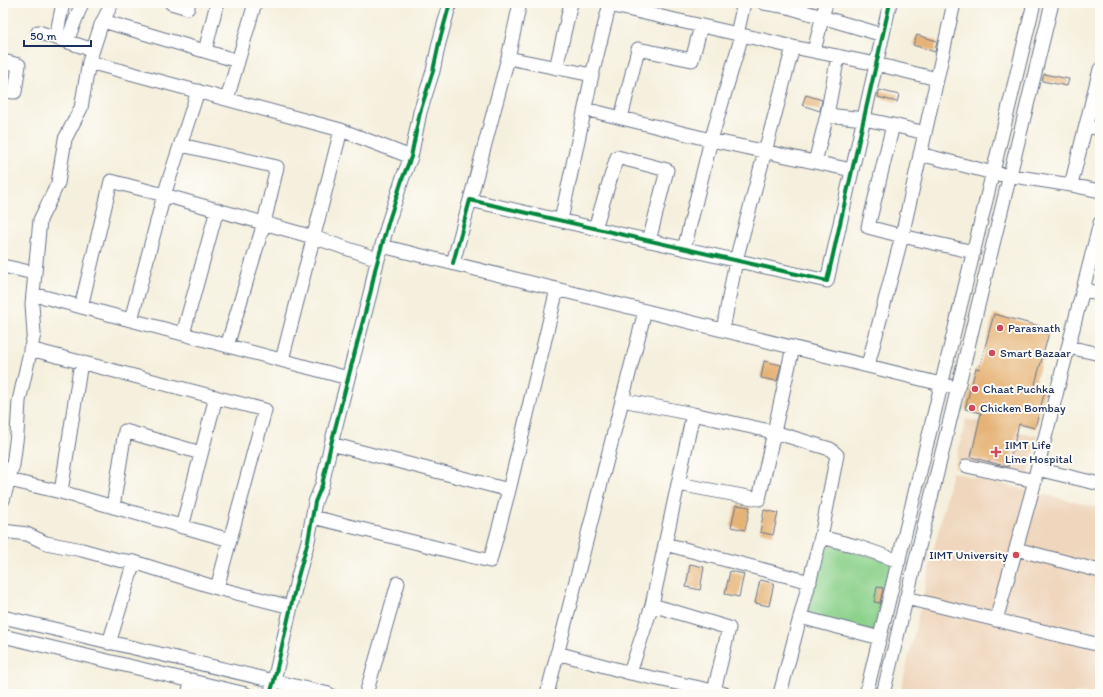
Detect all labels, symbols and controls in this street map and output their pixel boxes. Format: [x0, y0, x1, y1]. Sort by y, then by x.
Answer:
scale bar [24, 22, 91, 48]
text: 50 m [30, 29, 56, 43]
place label: Parasnath [1008, 321, 1060, 335]
marker: Parasnath [995, 323, 1005, 333]
place label: Smart Bazaar [1000, 346, 1071, 360]
marker: Smart Bazaar [987, 348, 997, 358]
place label: Chaat Puchka [983, 382, 1055, 396]
marker: Chaat Puchka [970, 384, 980, 394]
place label: Chicken Bombay [980, 401, 1066, 415]
marker: Chicken Bombay [967, 403, 977, 413]
place label: IIMT Life Line Hospital [1005, 438, 1073, 466]
marker: IIMT Life Line Hospital [990, 446, 1002, 458]
place label: IIMT University [929, 548, 1008, 562]
marker: IIMT University [1011, 550, 1021, 560]

